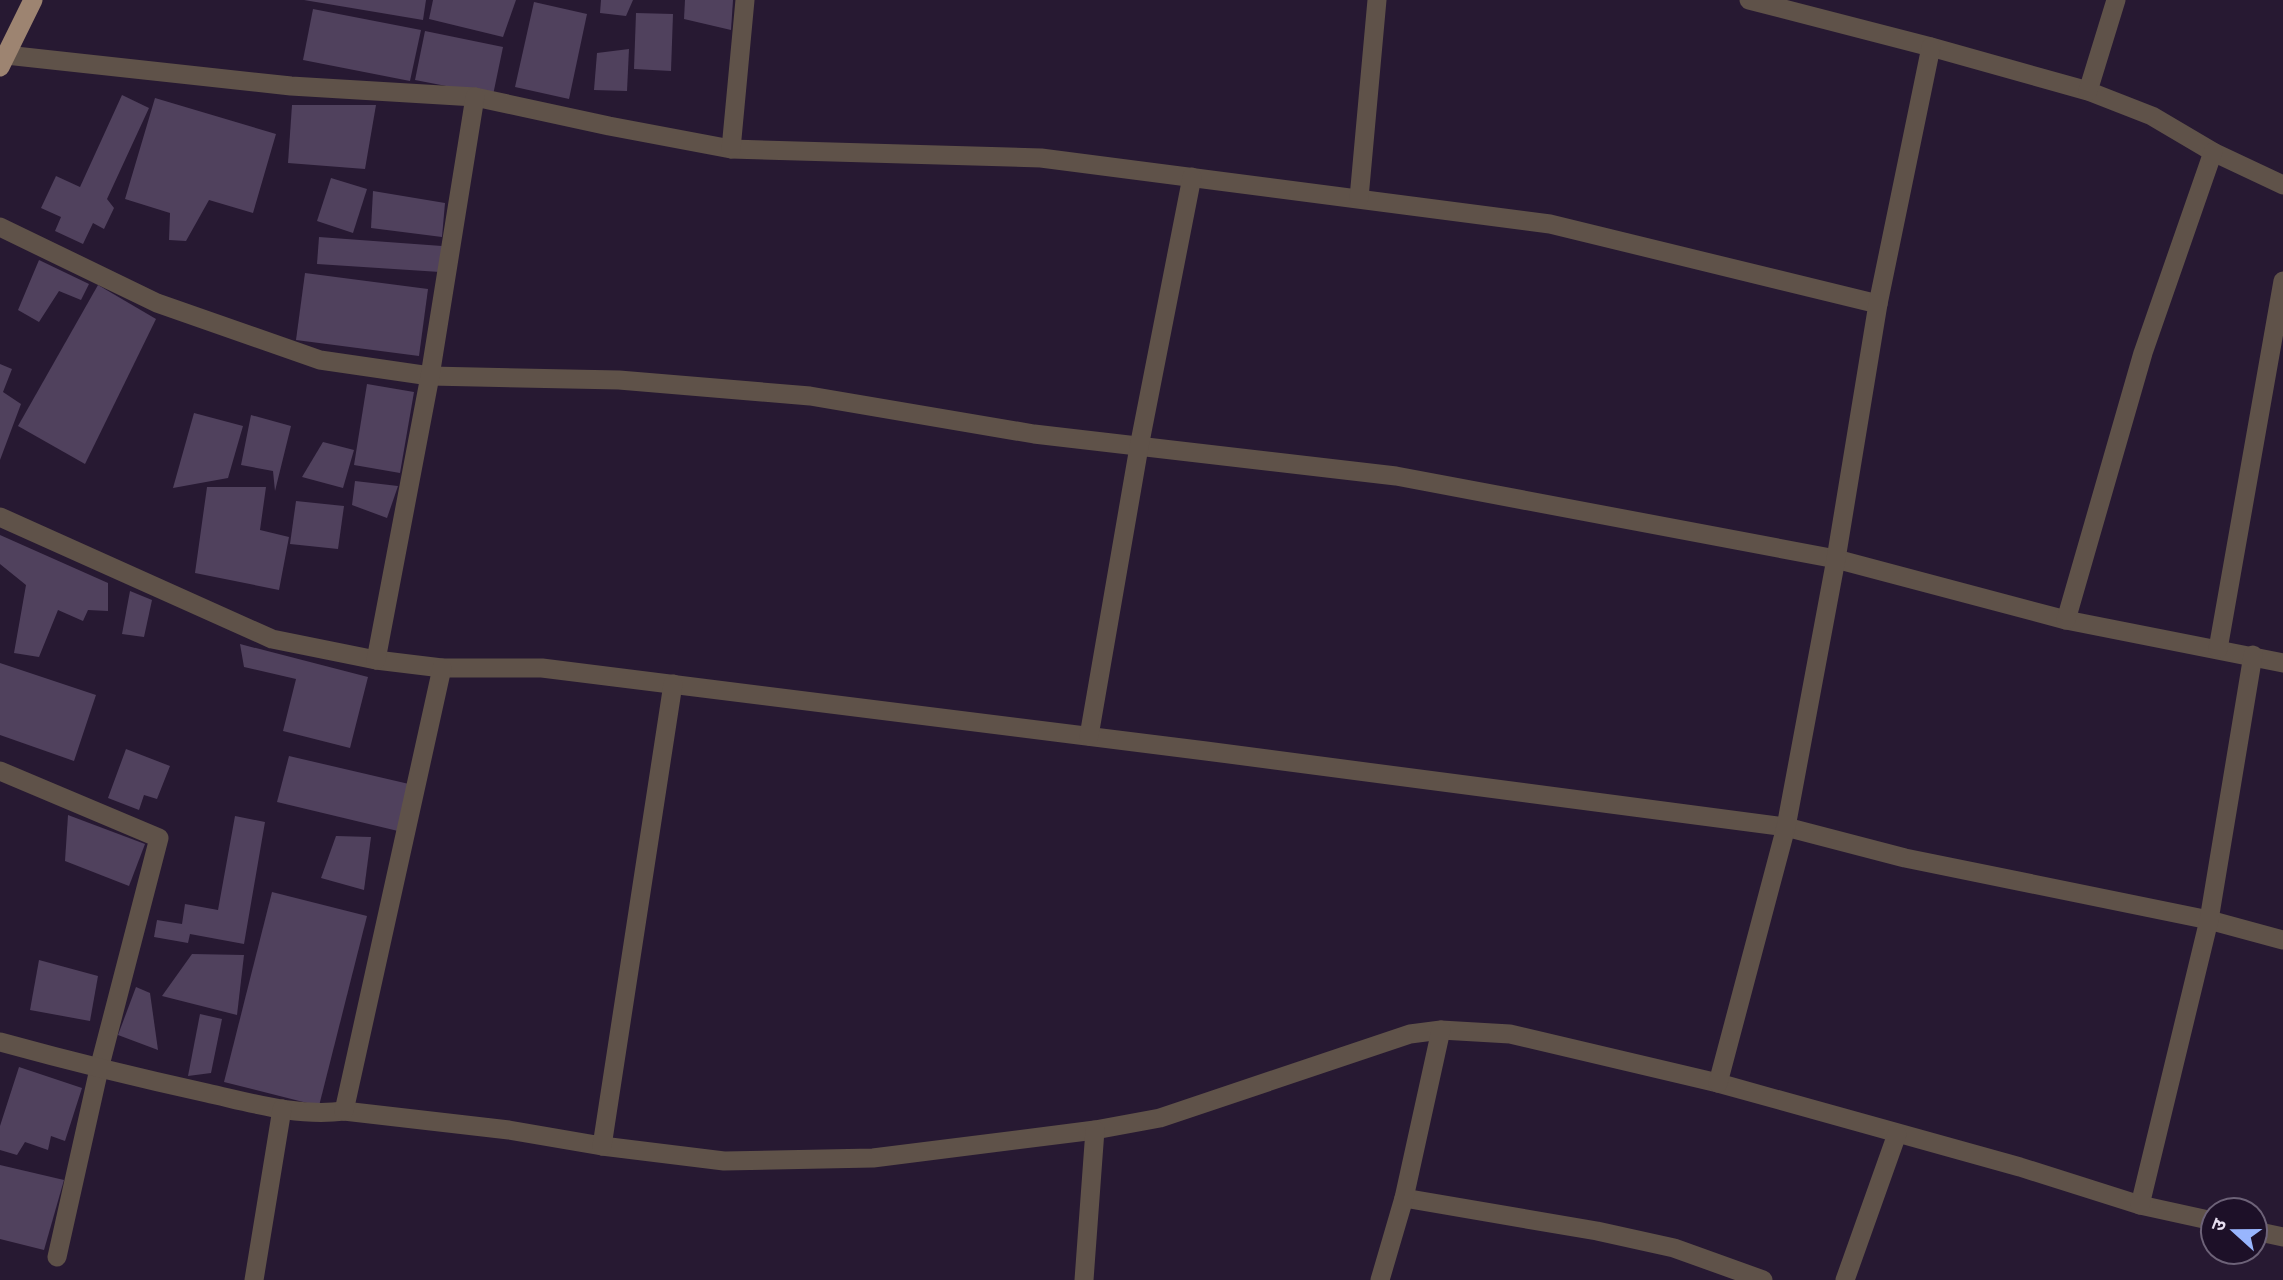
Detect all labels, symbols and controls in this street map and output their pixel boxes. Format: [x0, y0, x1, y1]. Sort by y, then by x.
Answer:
north arrow [2199, 1196, 2269, 1266]
text: उ [2206, 1215, 2232, 1234]

